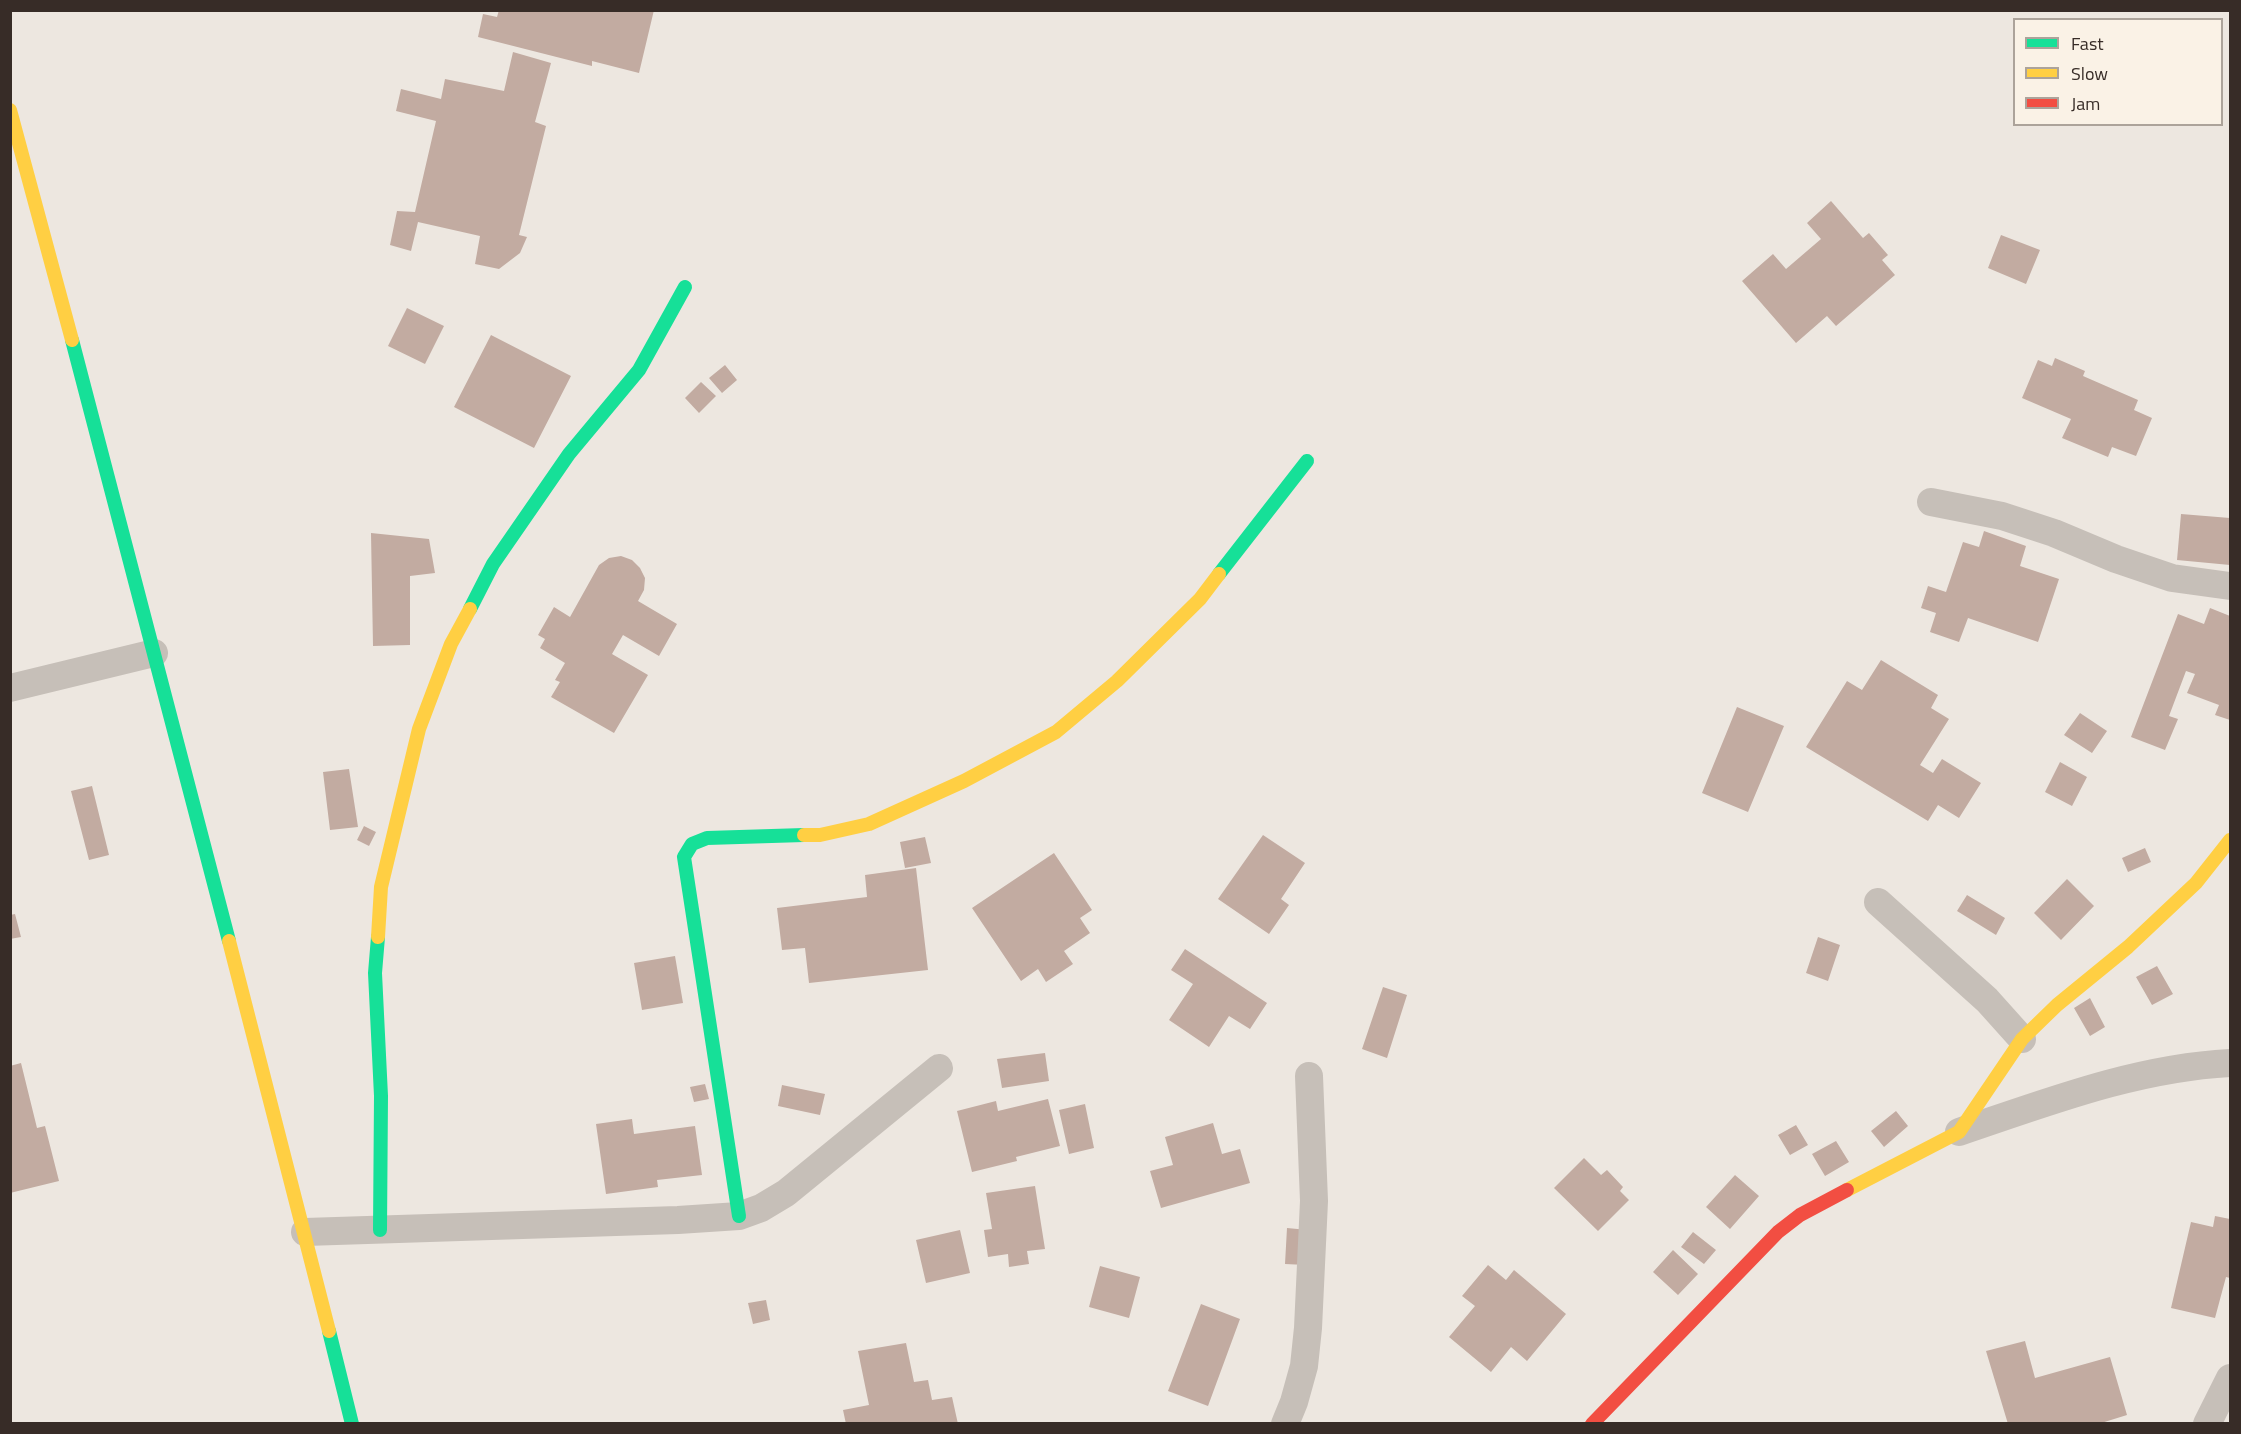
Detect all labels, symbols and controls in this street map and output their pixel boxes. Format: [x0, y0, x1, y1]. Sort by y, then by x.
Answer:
legend [2013, 18, 2223, 126]
text: Fast [2071, 30, 2104, 57]
text: Slow [2071, 60, 2108, 87]
text: Jam [2071, 90, 2100, 117]

